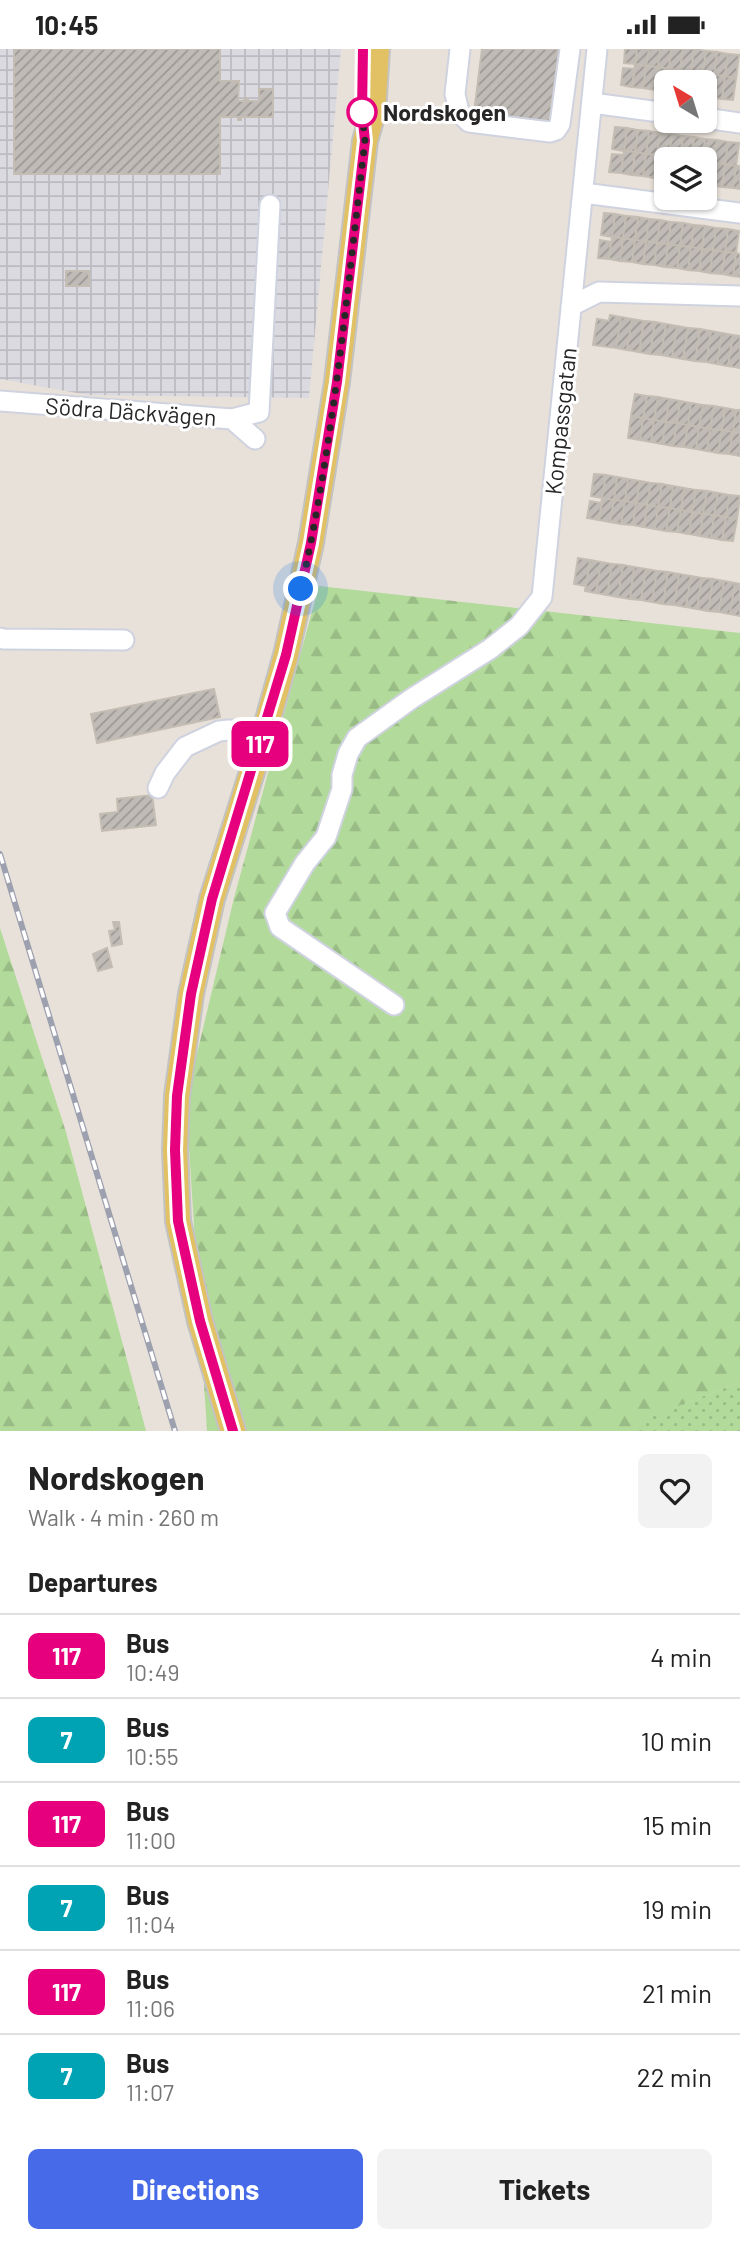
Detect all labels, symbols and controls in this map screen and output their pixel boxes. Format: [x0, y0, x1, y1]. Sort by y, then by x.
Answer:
text: 10:45 [35, 9, 98, 40]
north arrow [654, 70, 718, 133]
map controls [654, 70, 717, 210]
marker: Nordskogen [347, 97, 377, 127]
place label: Nordskogen [383, 98, 506, 126]
button: layers [654, 147, 717, 210]
street label: Kompassgatan [538, 346, 582, 496]
street label: Södra Däckvägen [44, 391, 218, 431]
your location [283, 571, 318, 606]
line badge: 117 [220, 721, 300, 767]
text: 117 [245, 729, 275, 758]
button: heart [638, 1454, 712, 1528]
text: Nordskogen [28, 1457, 205, 1497]
text: Walk · 4 min · 260 m [28, 1503, 219, 1531]
text: Departures [28, 1566, 158, 1597]
text: Bus [126, 1627, 169, 1658]
text: 117 [52, 1641, 81, 1670]
text: 4 min [650, 1641, 712, 1672]
text: 10:49 [126, 1658, 180, 1686]
text: Bus [126, 1711, 169, 1742]
text: 7 [61, 1725, 72, 1754]
text: 10 min [641, 1725, 712, 1756]
text: 10:55 [126, 1742, 179, 1770]
text: Bus [126, 1795, 169, 1826]
text: 117 [52, 1809, 81, 1838]
text: 15 min [642, 1809, 712, 1840]
text: 11:00 [126, 1826, 176, 1854]
text: Bus [126, 1879, 169, 1910]
text: 7 [61, 1893, 72, 1922]
text: 19 min [642, 1893, 712, 1924]
text: 11:04 [126, 1910, 176, 1938]
text: Bus [126, 1963, 169, 1994]
text: 117 [52, 1977, 81, 2006]
text: 21 min [642, 1977, 712, 2008]
text: 11:06 [126, 1994, 175, 2022]
text: Bus [126, 2047, 169, 2078]
text: 7 [61, 2061, 72, 2090]
text: 22 min [637, 2061, 712, 2092]
text: 11:07 [126, 2078, 174, 2106]
button: Directions [28, 2149, 363, 2229]
button: Tickets [377, 2149, 712, 2229]

